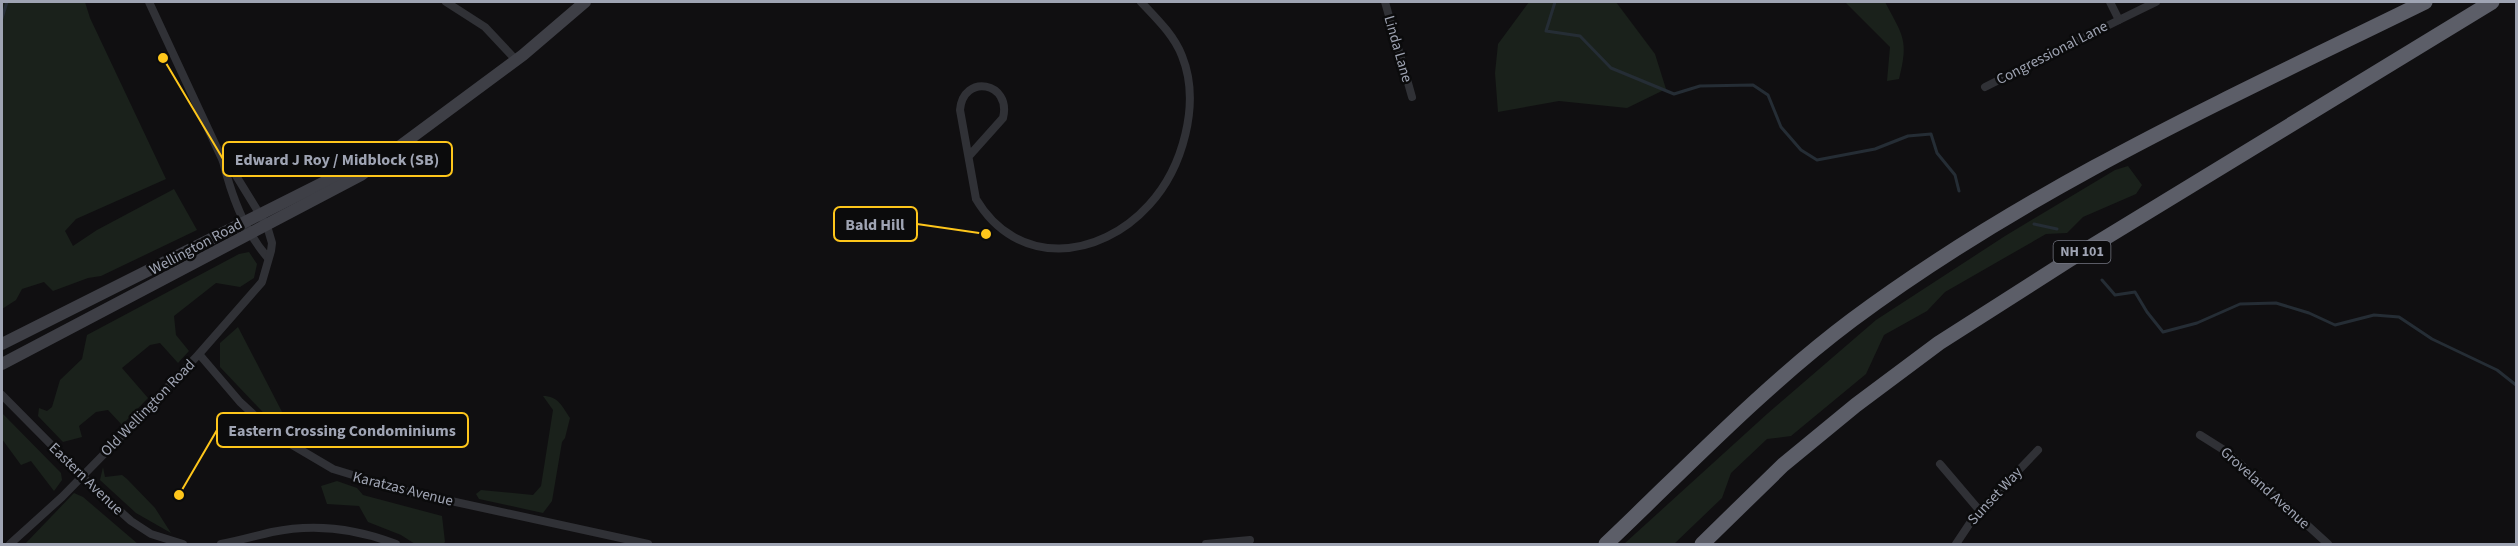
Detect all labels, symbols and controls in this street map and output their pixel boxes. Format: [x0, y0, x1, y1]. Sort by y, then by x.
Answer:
street label: Linda Lane [1378, 13, 1418, 85]
street label: Congressional Lane [1993, 16, 2111, 90]
callout: Edward J Roy / Midblock (SB) [223, 142, 452, 176]
text: Edward J Roy / Midblock (SB) [235, 149, 439, 171]
callout: Bald Hill [834, 207, 917, 241]
street label: Wellington Road [146, 214, 246, 280]
text: Bald Hill [845, 214, 905, 236]
road number: NH 101 [2054, 241, 2110, 263]
street label: Old Wellington Road [96, 355, 200, 461]
callout: Eastern Crossing Condominiums [217, 413, 468, 447]
text: Eastern Crossing Condominiums [228, 420, 456, 442]
street label: Eastern Avenue [44, 438, 128, 520]
street label: Groveland Avenue [2216, 442, 2314, 534]
street label: Sunset Way [1963, 462, 2027, 530]
street label: Karatzas Avenue [351, 466, 455, 512]

